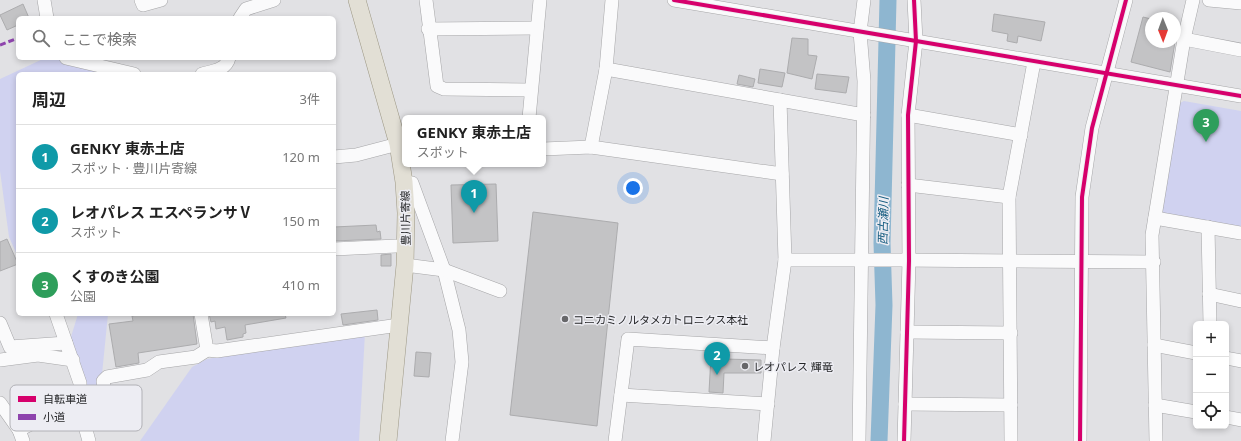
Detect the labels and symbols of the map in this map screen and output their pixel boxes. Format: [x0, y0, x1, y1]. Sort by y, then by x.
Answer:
north arrow [1145, 12, 1181, 48]
pin: 3 [1193, 109, 1219, 142]
your location [623, 178, 643, 198]
pin: 1 [461, 180, 487, 213]
street label: 豊川片寄線 [397, 190, 413, 246]
water label: 西古瀬川 [874, 195, 892, 245]
place label: コニカミノルタメカトロニクス本社 [573, 312, 748, 327]
marker: コニカミノルタメカトロニクス本社 [560, 314, 570, 324]
pin: 2 [704, 342, 730, 375]
place label: レオパレス 輝竜 [753, 359, 833, 374]
marker: レオパレス 輝竜 [740, 361, 750, 371]
legend [10, 385, 142, 431]
text: 自転車道 [43, 391, 87, 406]
text: 小道 [43, 409, 65, 424]

